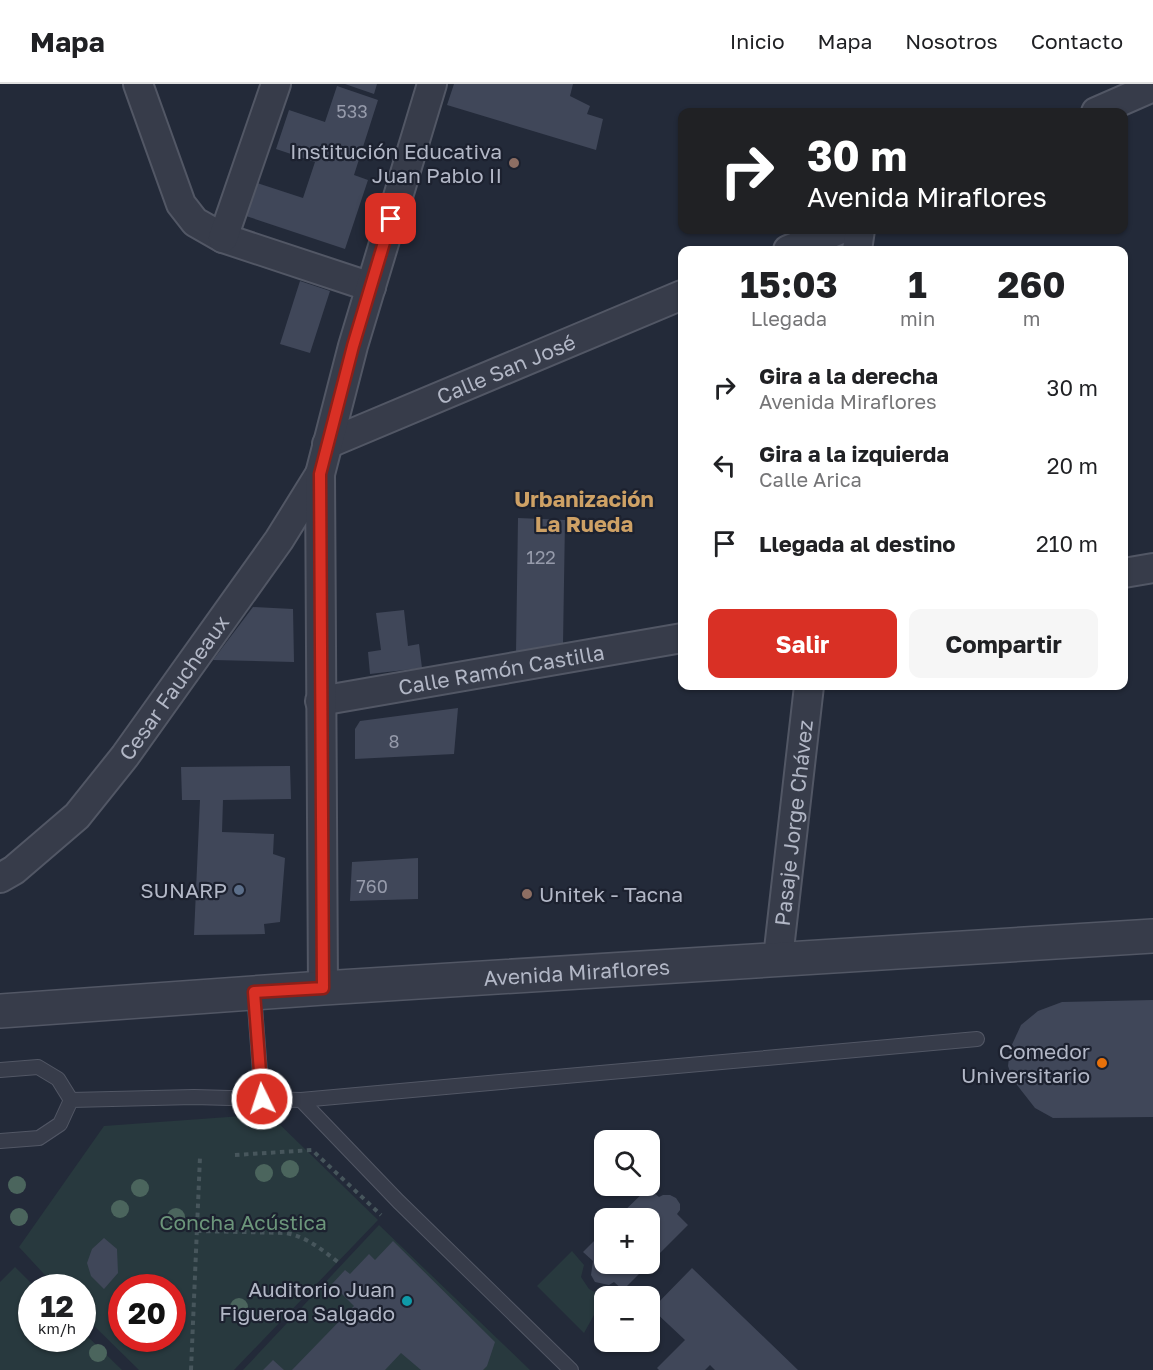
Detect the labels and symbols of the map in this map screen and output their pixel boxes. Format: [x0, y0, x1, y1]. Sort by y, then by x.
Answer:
house number: 533 [336, 100, 368, 122]
place label: Institución Educativa Juan Pablo II [290, 138, 502, 188]
marker: Institución Educativa Juan Pablo II [507, 156, 521, 170]
pin [365, 193, 416, 244]
street label: Calle San José [433, 328, 579, 410]
district label: Urbanización La Rueda [514, 485, 654, 537]
house number: 122 [526, 546, 556, 568]
street label: Cesar Faucheaux [113, 609, 235, 765]
street label: Calle Ramón Castilla [396, 639, 606, 700]
street label: Pasaje Jorge Chávez [769, 719, 818, 927]
house number: 8 [389, 730, 399, 752]
house number: 760 [356, 875, 388, 897]
place label: SUNARP [140, 877, 227, 903]
place label: Unitek - Tacna [539, 881, 683, 907]
marker: SUNARP [232, 883, 246, 897]
marker: Unitek - Tacna [520, 887, 534, 901]
street label: Avenida Miraflores [483, 953, 671, 991]
place label: Comedor Universitario [961, 1038, 1090, 1088]
marker: Comedor Universitario [1095, 1056, 1109, 1070]
position arrow [230, 1067, 294, 1131]
park label: Concha Acústica [159, 1209, 327, 1235]
speed limit sign: 20 [108, 1274, 186, 1352]
place label: Auditorio Juan Figueroa Salgado [219, 1276, 395, 1326]
marker: Auditorio Juan Figueroa Salgado [400, 1294, 414, 1308]

